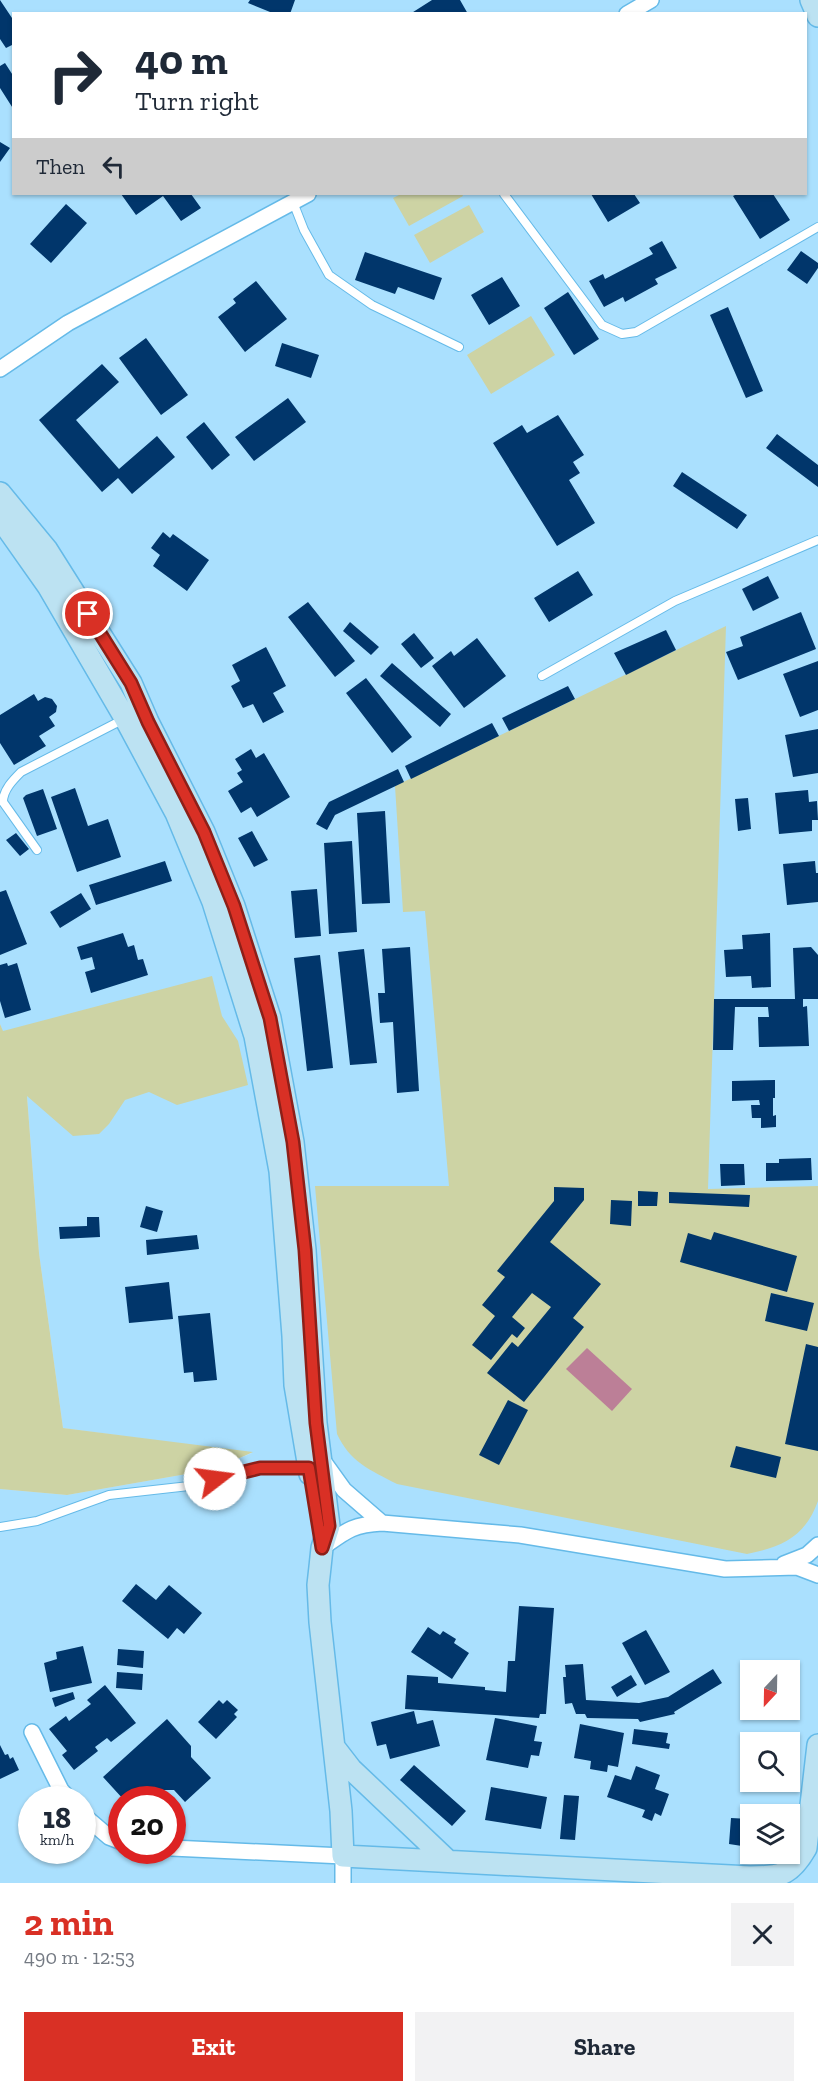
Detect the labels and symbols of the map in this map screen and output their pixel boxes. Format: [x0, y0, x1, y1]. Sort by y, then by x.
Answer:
pin [62, 588, 113, 639]
position arrow [183, 1447, 247, 1511]
north arrow [740, 1660, 800, 1720]
speed limit sign: 20 [108, 1786, 186, 1864]

